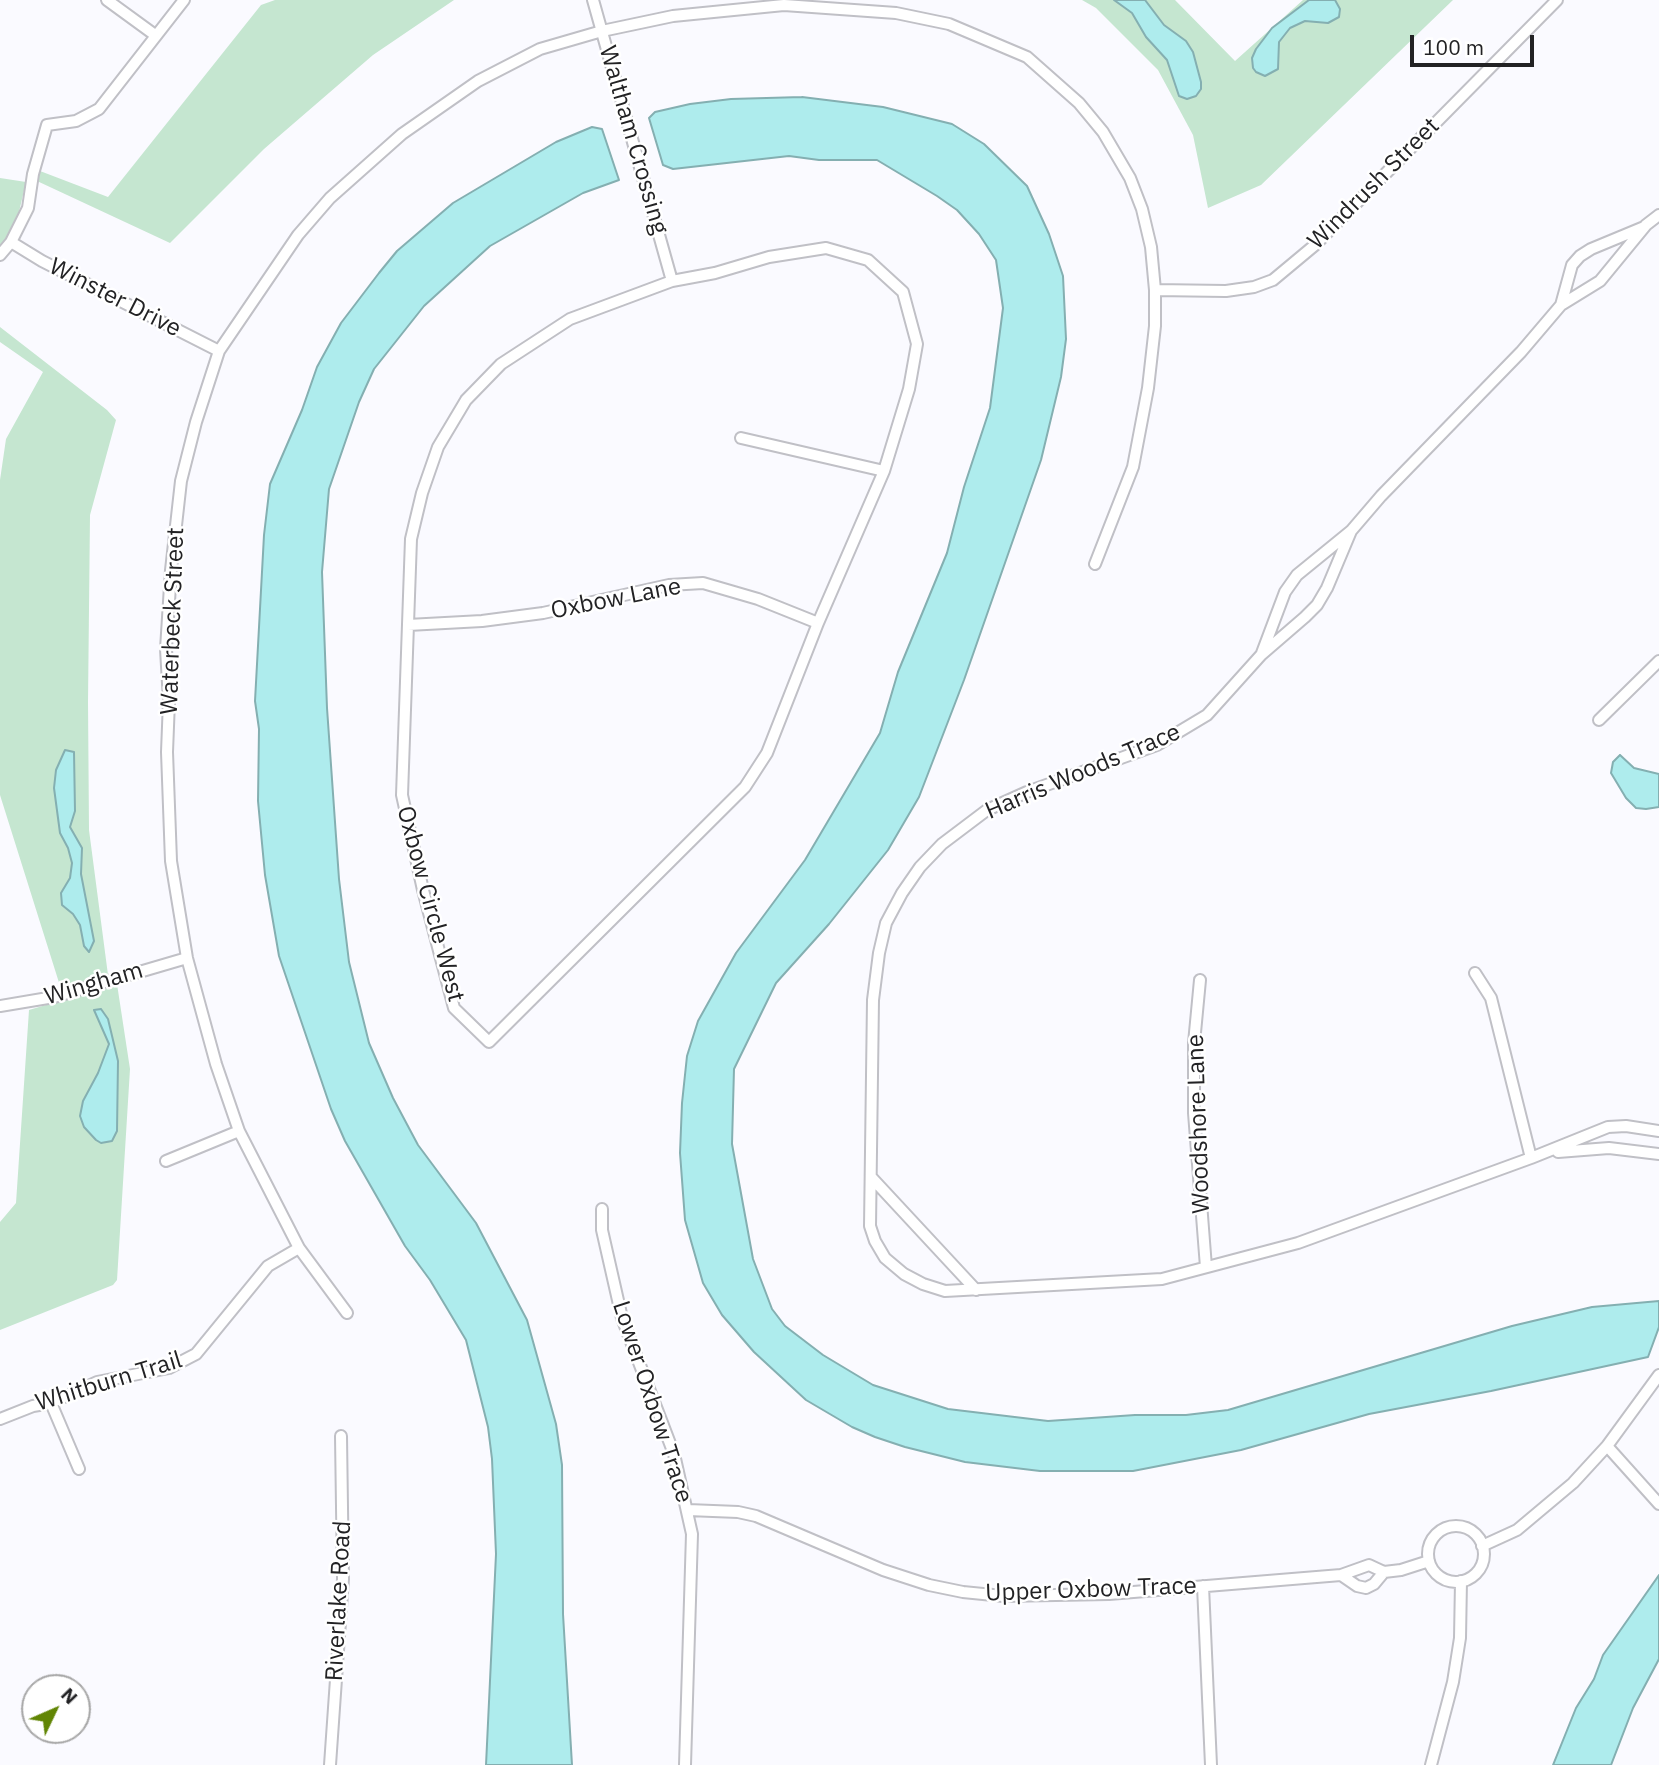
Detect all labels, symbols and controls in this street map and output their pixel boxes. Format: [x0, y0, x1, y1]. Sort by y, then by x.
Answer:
scale bar [1414, 21, 1538, 65]
text: 100 m [1423, 33, 1484, 61]
street label: Waltham Crossing [592, 43, 674, 237]
street label: Windrush Street [1302, 112, 1446, 256]
street label: Winster Drive [44, 252, 186, 344]
street label: Waterbeck Street [155, 527, 191, 715]
street label: Oxbow Lane [548, 572, 684, 626]
street label: Harris Woods Trace [981, 718, 1185, 826]
street label: Oxbow Circle West [390, 803, 470, 1005]
street label: Wingham [41, 956, 147, 1012]
street label: Woodshore Lane [1181, 1034, 1217, 1214]
street label: Lower Oxbow Trace [606, 1297, 698, 1507]
street label: Whitburn Trail [32, 1346, 186, 1418]
street label: Riverlake Road [320, 1520, 358, 1682]
street label: Upper Oxbow Trace [985, 1572, 1197, 1608]
north arrow [21, 1674, 91, 1744]
text: N [56, 1683, 83, 1709]

